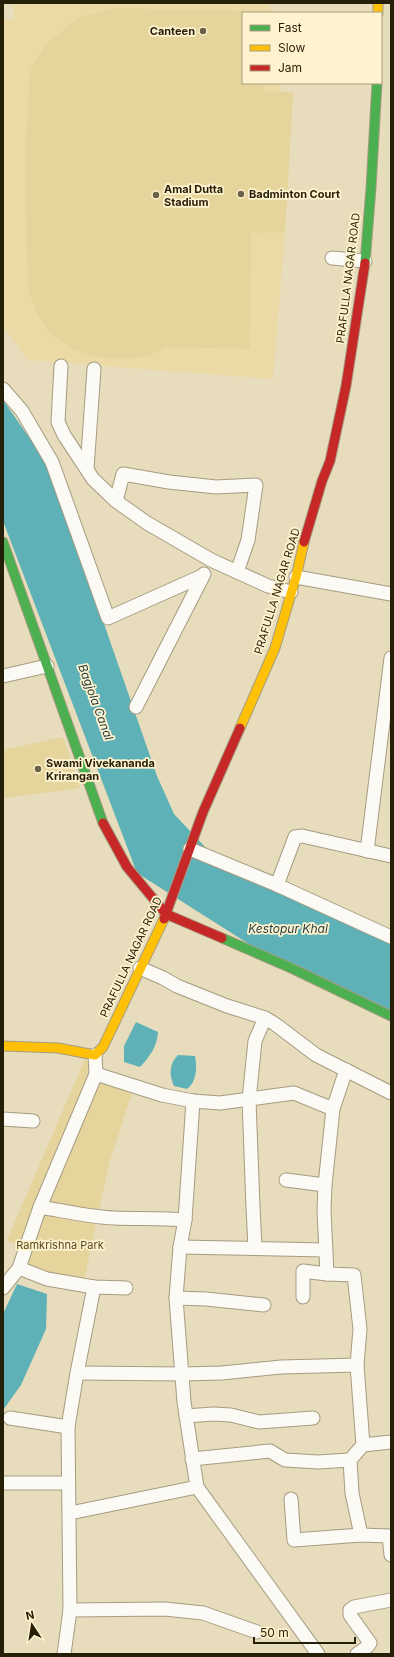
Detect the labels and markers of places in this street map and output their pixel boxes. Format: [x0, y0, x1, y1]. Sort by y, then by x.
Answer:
place label: Canteen [150, 24, 195, 38]
marker: Canteen [198, 26, 208, 36]
place label: Amal Dutta Stadium [164, 182, 223, 209]
place label: Badminton Court [249, 187, 340, 201]
marker: Badminton Court [236, 189, 246, 199]
marker: Amal Dutta Stadium [151, 190, 161, 200]
place label: Swami Vivekananda Krirangan [46, 756, 155, 783]
marker: Swami Vivekananda Krirangan [33, 764, 43, 774]

